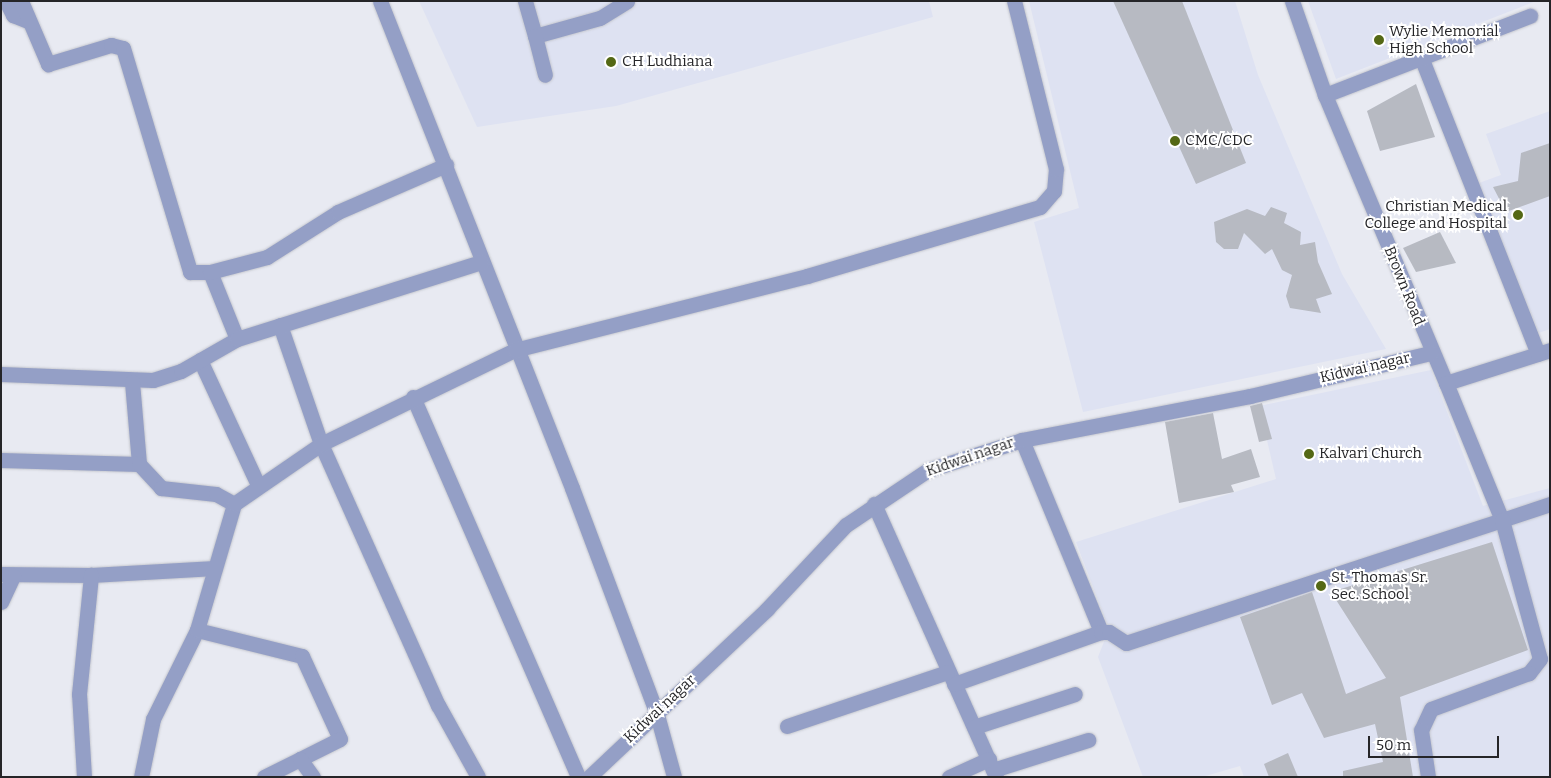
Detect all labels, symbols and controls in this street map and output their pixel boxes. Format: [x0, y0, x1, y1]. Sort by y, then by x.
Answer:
place label: Wylie Memorial High School [1389, 22, 1499, 57]
marker: Wylie Memorial High School [1373, 34, 1385, 46]
place label: CH Ludhiana [622, 53, 712, 71]
marker: CH Ludhiana [604, 55, 618, 69]
place label: CMC/CDC [1185, 132, 1252, 150]
marker: CMC/CDC [1169, 135, 1181, 147]
place label: Christian Medical College and Hospital [1365, 197, 1507, 232]
marker: Christian Medical College and Hospital [1511, 208, 1525, 222]
street label: Brown Road [1380, 244, 1428, 328]
street label: Kidwai nagar [1318, 349, 1412, 387]
street label: Kidwai nagar [924, 434, 1016, 480]
place label: Kalvari Church [1319, 445, 1422, 463]
marker: Kalvari Church [1303, 448, 1315, 460]
place label: St. Thomas Sr. Sec. School [1331, 568, 1428, 603]
marker: St. Thomas Sr. Sec. School [1315, 580, 1327, 592]
street label: Kidwai nagar [620, 671, 700, 747]
scale bar [1371, 726, 1502, 758]
text: 50 m [1376, 736, 1411, 754]

